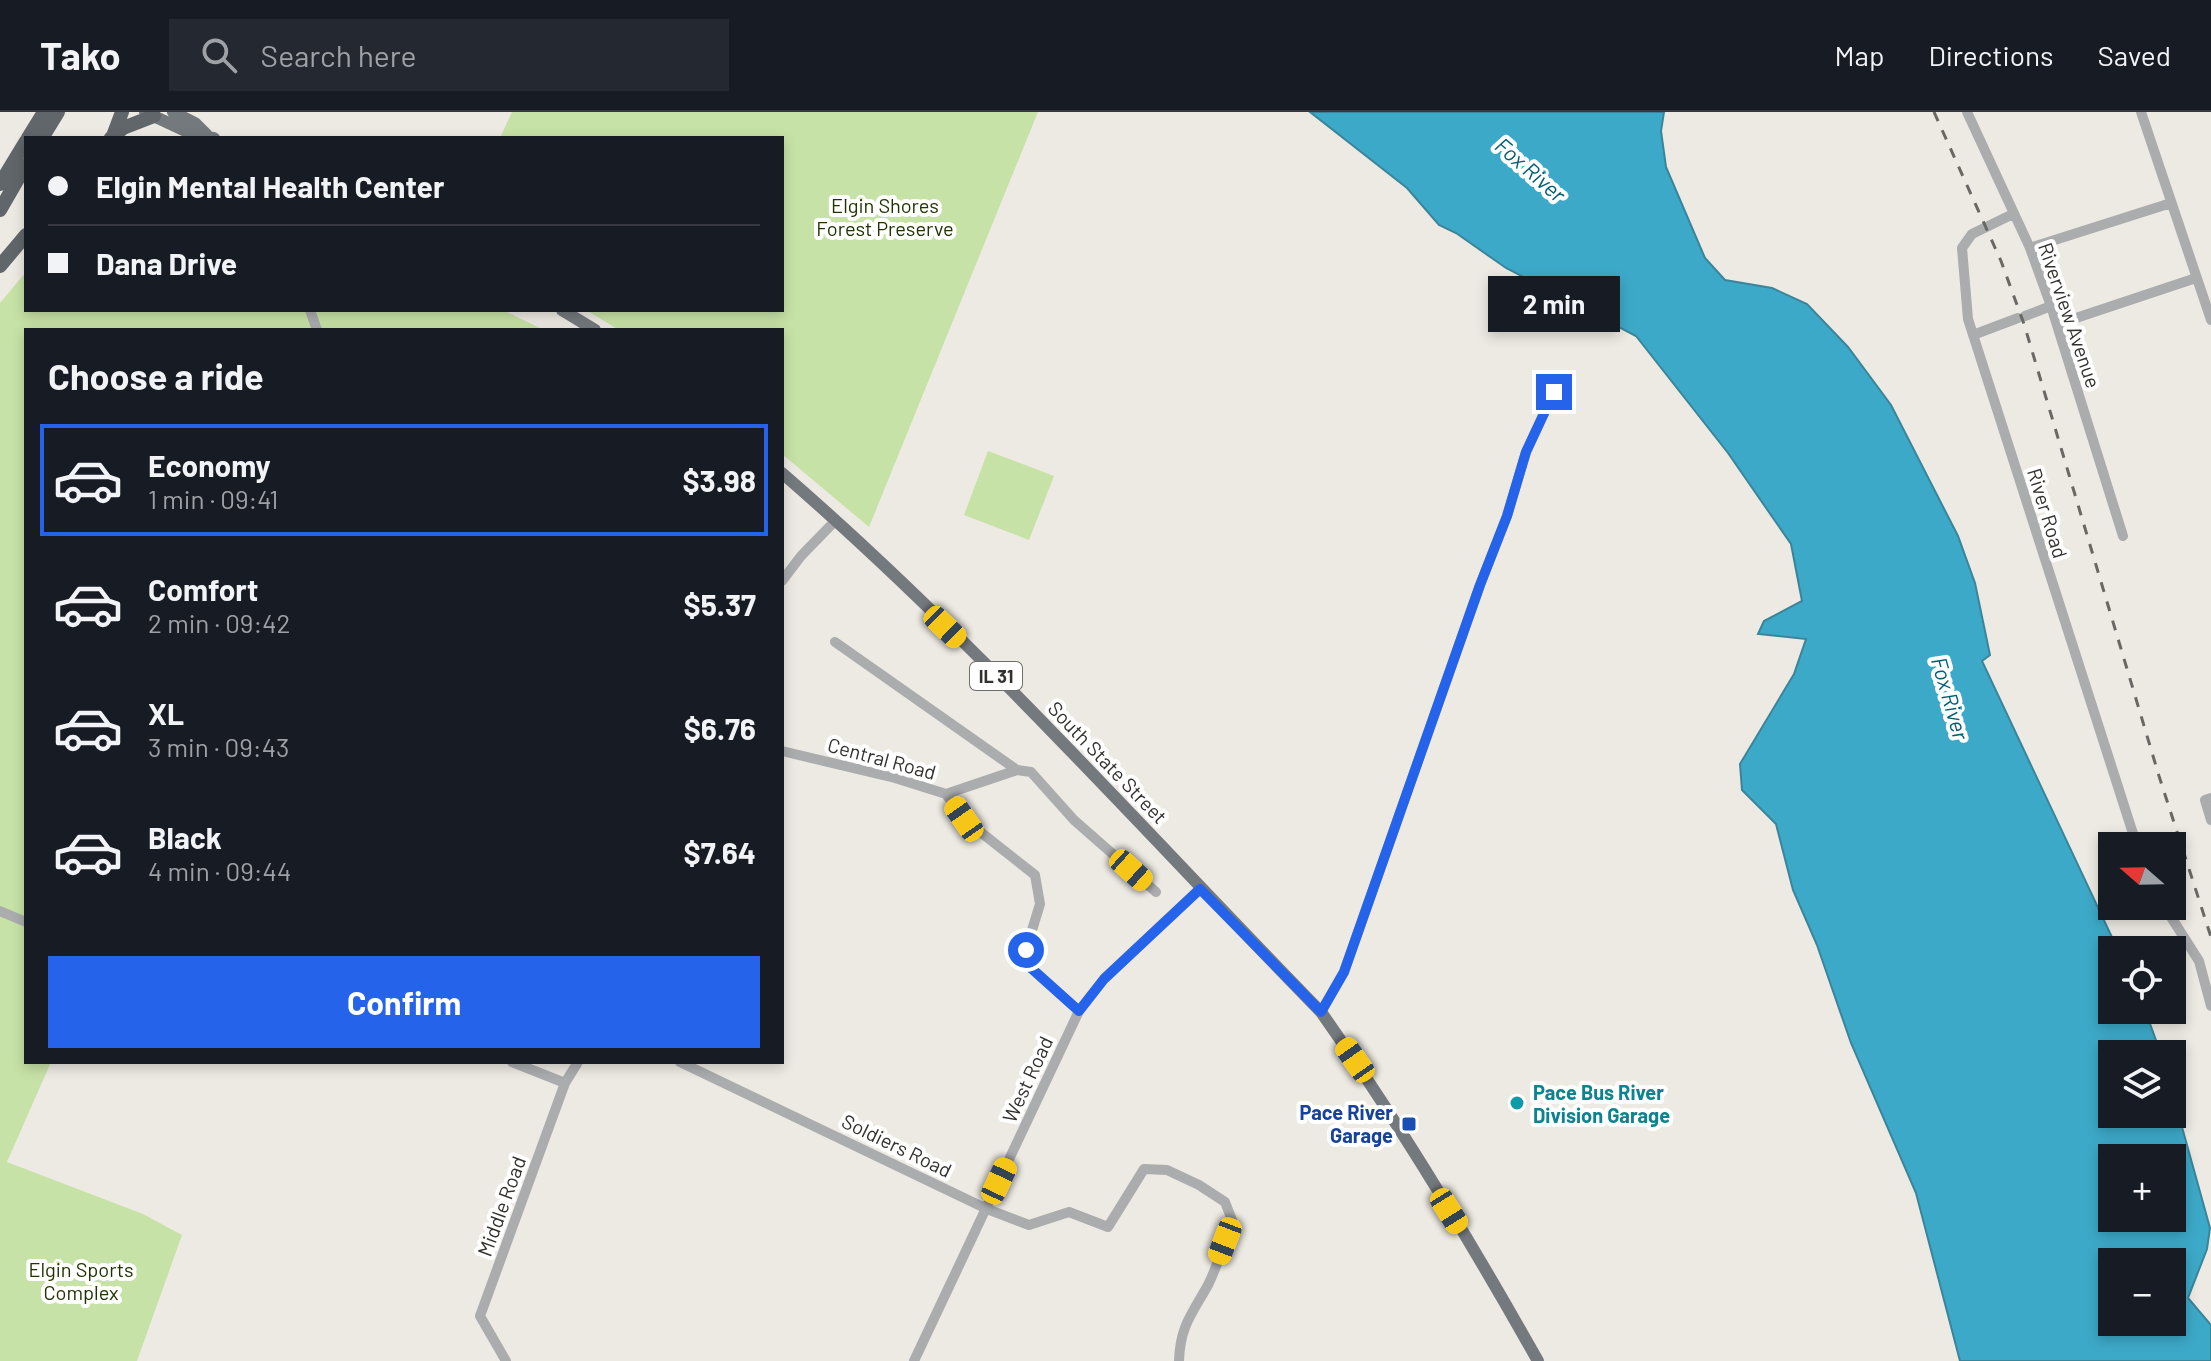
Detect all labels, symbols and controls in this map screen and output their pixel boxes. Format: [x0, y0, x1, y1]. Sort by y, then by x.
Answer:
search box [169, 19, 729, 91]
text: Tako [40, 32, 121, 78]
icon: search [197, 33, 241, 77]
text: Search here [261, 37, 417, 73]
text: Map [1835, 38, 1884, 72]
text: Directions [1928, 38, 2054, 72]
text: Saved [2098, 38, 2171, 72]
water label: Fox River [1491, 131, 1572, 207]
text: Elgin Mental Health Center [96, 168, 444, 204]
park label: Elgin Shores Forest Preserve [816, 193, 954, 240]
street label: Riverview Avenue [2034, 239, 2106, 391]
text: Dana Drive [96, 245, 237, 281]
callout: 2 min [1488, 276, 1620, 332]
text: 2 min [1523, 288, 1585, 319]
text: Choose a ride [48, 354, 264, 397]
route end [1536, 374, 1572, 410]
icon: car [52, 444, 124, 516]
text: Economy [148, 447, 271, 483]
text: $3.98 [682, 462, 756, 498]
street label: River Road [2023, 465, 2073, 561]
text: 1 min · 09:41 [148, 483, 278, 514]
icon: car [52, 568, 124, 640]
text: Comfort [148, 571, 258, 607]
text: $5.37 [683, 586, 756, 622]
car [919, 602, 971, 652]
text: 2 min · 09:42 [148, 607, 290, 638]
water label: Fox River [1927, 654, 1975, 743]
road number: IL 31 [970, 662, 1022, 690]
icon: car [52, 692, 124, 764]
text: XL [148, 695, 184, 731]
street label: South State Street [1044, 696, 1172, 828]
text: $6.76 [684, 710, 756, 746]
text: 3 min · 09:43 [148, 731, 289, 762]
street label: Central Road [825, 732, 939, 784]
car [940, 792, 988, 846]
icon: car [52, 816, 124, 888]
text: Black [148, 819, 222, 855]
north arrow [2098, 832, 2186, 920]
map controls [2098, 832, 2186, 1336]
text: $7.64 [684, 834, 756, 870]
car [1105, 845, 1157, 895]
text: 4 min · 09:44 [148, 855, 291, 886]
route start [1008, 932, 1044, 968]
button: locate [2098, 936, 2186, 1024]
button: Confirm [48, 956, 760, 1048]
street label: West Road [997, 1032, 1057, 1126]
car [1331, 1033, 1379, 1087]
button: layers [2098, 1040, 2186, 1128]
place label: Pace Bus River Division Garage [1533, 1080, 1670, 1127]
marker: Pace Bus River Division Garage [1508, 1094, 1526, 1112]
place label: Pace River Garage [1299, 1100, 1393, 1147]
street label: Soldiers Road [838, 1108, 956, 1182]
marker: Pace River Garage [1400, 1115, 1418, 1133]
button: + [2098, 1144, 2186, 1232]
street label: Middle Road [472, 1153, 530, 1259]
car [978, 1154, 1020, 1208]
car [1426, 1184, 1472, 1238]
car [1205, 1214, 1245, 1268]
button: − [2098, 1248, 2186, 1336]
park label: Elgin Sports Complex [28, 1257, 134, 1304]

